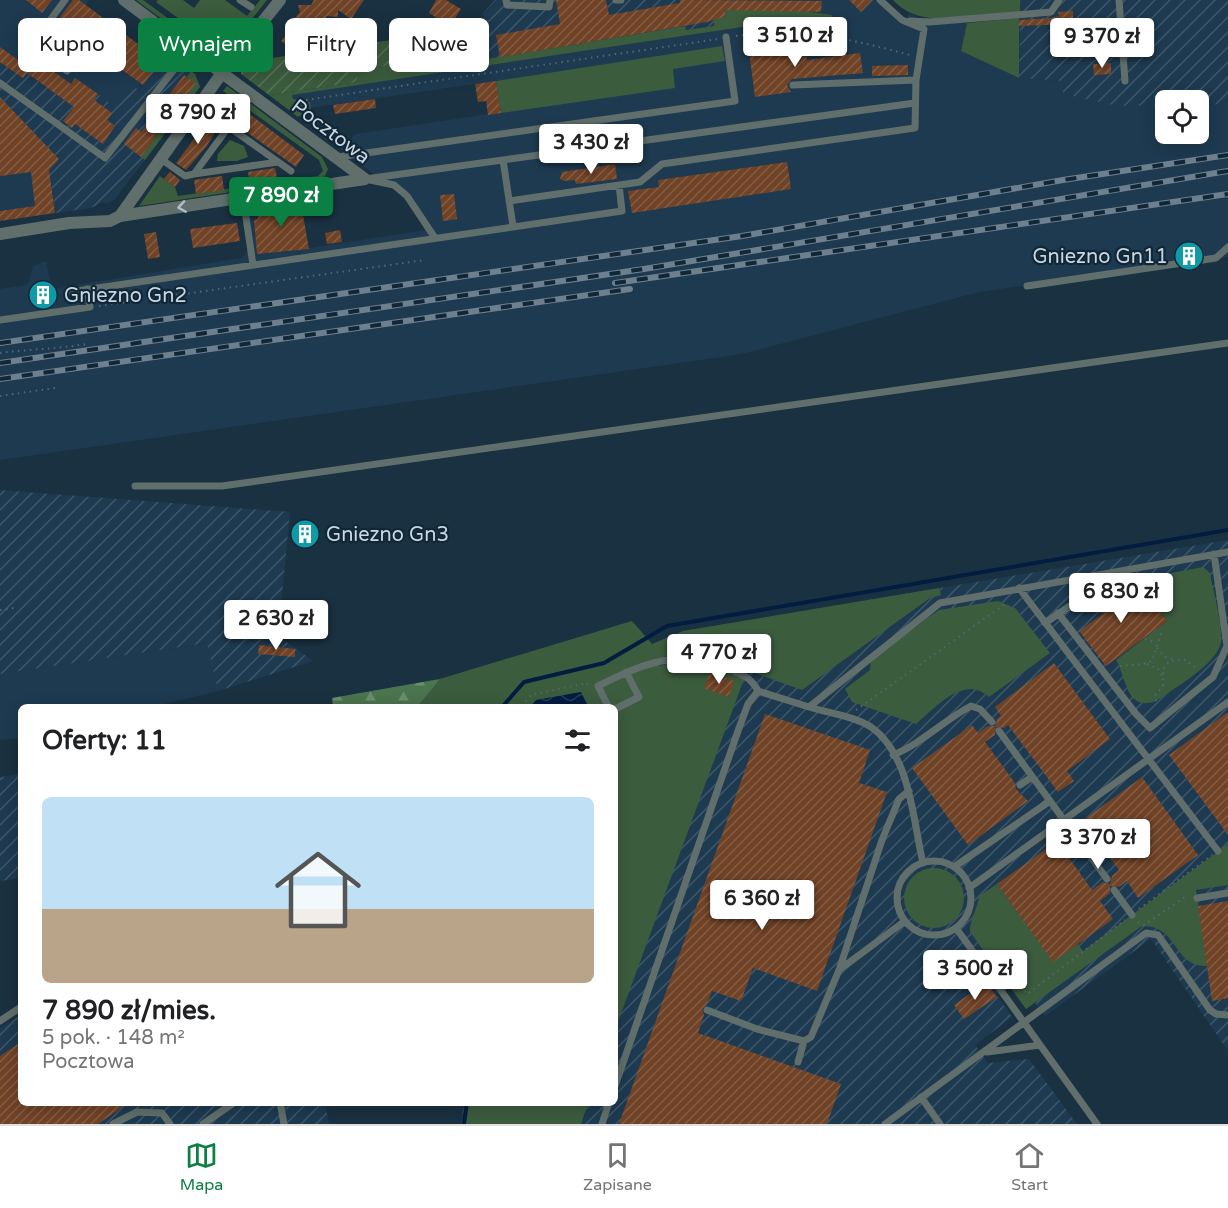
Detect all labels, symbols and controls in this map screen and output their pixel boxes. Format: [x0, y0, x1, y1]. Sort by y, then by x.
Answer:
pin: 3 510 zł [733, 17, 857, 68]
chip: Kupno [18, 18, 126, 72]
chip: Wynajem [138, 18, 273, 72]
chip: Filtry [285, 18, 377, 72]
chip: Nowe [389, 18, 489, 72]
pin: 9 370 zł [1040, 18, 1164, 69]
text: 3 510 zł [757, 24, 833, 48]
text: 9 370 zł [1064, 25, 1140, 49]
map controls [1155, 90, 1209, 144]
button: locate [1155, 90, 1209, 144]
pin: 8 790 zł [136, 94, 260, 145]
street label: Pocztowa [286, 94, 375, 169]
text: 8 790 zł [160, 101, 236, 125]
pin: 3 430 zł [529, 124, 653, 175]
text: 3 430 zł [553, 131, 629, 155]
pin: 7 890 zł [219, 177, 343, 228]
text: 7 890 zł [243, 184, 319, 208]
one-way arrow [177, 200, 187, 212]
building icon: Gniezno Gn11 [1173, 240, 1205, 272]
place label: Gniezno Gn11 [1032, 245, 1168, 269]
building icon: Gniezno Gn2 [27, 279, 59, 311]
place label: Gniezno Gn2 [64, 284, 187, 308]
building icon: Gniezno Gn3 [289, 518, 321, 550]
place label: Gniezno Gn3 [326, 523, 449, 547]
pin: 6 830 zł [1059, 573, 1183, 624]
text: 6 830 zł [1083, 580, 1159, 604]
pin: 2 630 zł [214, 600, 338, 651]
text: 2 630 zł [238, 607, 314, 631]
pin: 4 770 zł [657, 634, 781, 685]
text: 4 770 zł [681, 641, 757, 665]
icon: filters [561, 724, 594, 757]
text: Oferty: 11 [42, 725, 167, 756]
pin: 3 370 zł [1036, 819, 1160, 870]
text: 3 370 zł [1060, 826, 1136, 850]
icon: home [264, 836, 372, 944]
pin: 6 360 zł [700, 880, 824, 931]
text: 6 360 zł [724, 887, 800, 911]
pin: 3 500 zł [913, 950, 1037, 1001]
text: 3 500 zł [937, 957, 1013, 981]
text: 7 890 zł/mies. [42, 995, 216, 1026]
text: 5 pok. · 148 m² [42, 1026, 185, 1050]
text: Pocztowa [42, 1050, 134, 1074]
tab: Mapa [180, 1139, 223, 1195]
tab: Zapisane [583, 1139, 652, 1195]
tab: Start [1011, 1139, 1048, 1195]

